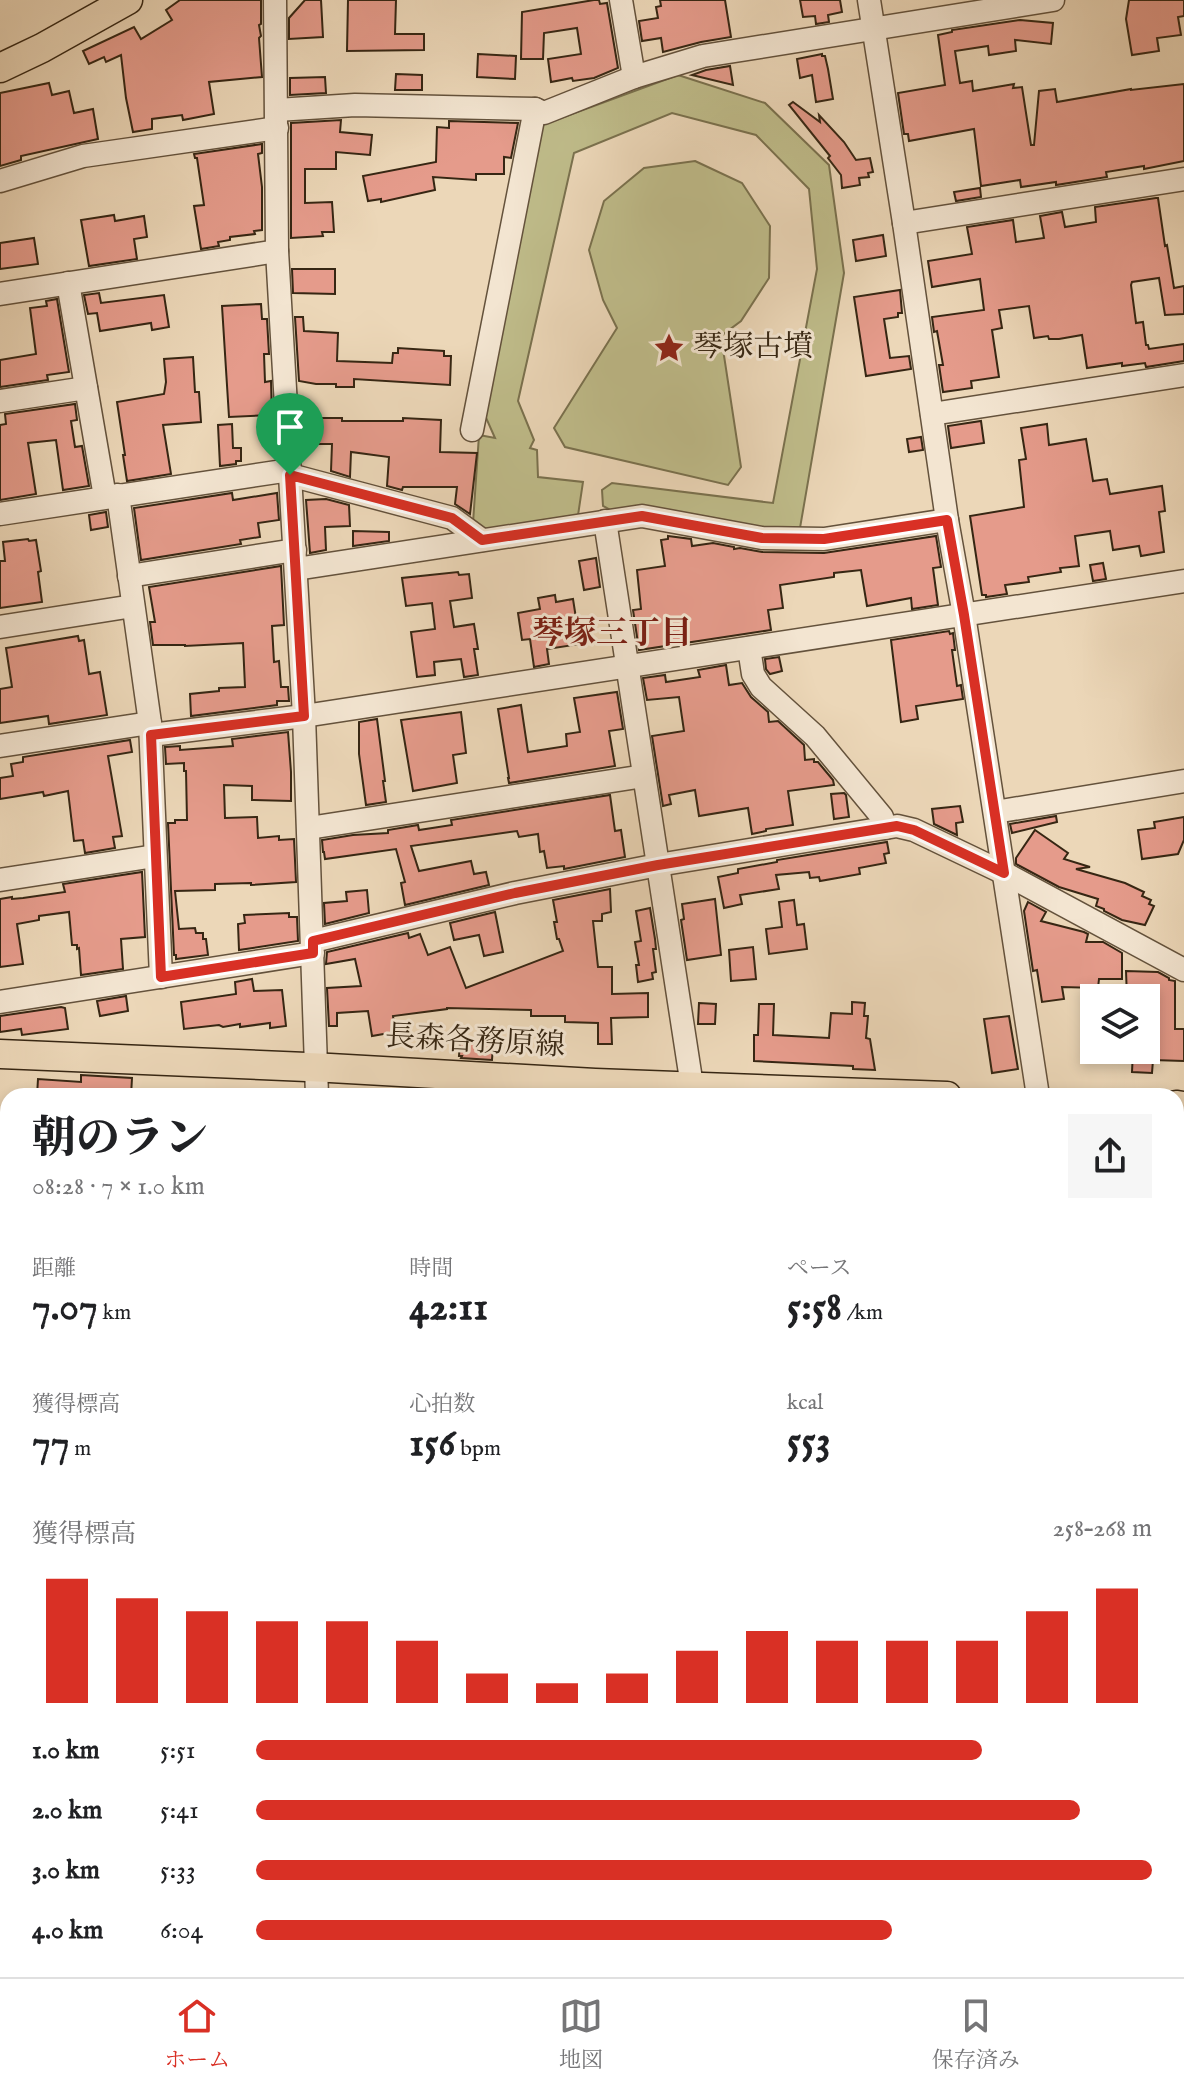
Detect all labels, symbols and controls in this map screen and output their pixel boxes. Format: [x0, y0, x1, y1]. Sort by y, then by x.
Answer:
place label: 琴塚古墳 [693, 329, 813, 367]
place icon: 琴塚古墳 [652, 331, 686, 365]
pin [256, 393, 324, 475]
icon: arrive [268, 405, 312, 449]
district label: 琴塚三丁目 [532, 614, 692, 655]
map controls [1080, 984, 1160, 1064]
button: layers [1080, 984, 1160, 1064]
street label: 長森各務原線 [384, 1018, 566, 1066]
text: 朝のラン [32, 1112, 208, 1168]
button: share [1068, 1114, 1152, 1198]
text: 08:28 · 7 × 1.0 km [32, 1170, 205, 1203]
text: 距離 [32, 1255, 76, 1283]
text: 時間 [409, 1255, 453, 1283]
text: ペース [787, 1255, 852, 1283]
text: 7.07 [32, 1283, 98, 1334]
text: 42:11 [409, 1283, 488, 1334]
text: 5:58 [787, 1283, 842, 1334]
text: km [98, 1299, 131, 1327]
text: /km [842, 1299, 883, 1327]
text: kcal [787, 1389, 823, 1417]
text: 獲得標高 [32, 1391, 120, 1419]
text: 心拍数 [409, 1391, 475, 1419]
text: 553 [787, 1417, 831, 1468]
text: 77 [32, 1419, 69, 1470]
text: 156 [409, 1419, 455, 1470]
text: m [69, 1435, 91, 1463]
text: bpm [455, 1435, 501, 1463]
text: 258–268 m [1052, 1512, 1152, 1545]
text: 獲得標高 [32, 1518, 136, 1551]
text: 1.0 km [32, 1734, 100, 1767]
text: 5:51 [160, 1734, 195, 1767]
text: 2.0 km [32, 1794, 102, 1827]
text: 5:41 [160, 1794, 199, 1827]
text: 3.0 km [32, 1854, 100, 1887]
text: 5:33 [160, 1854, 196, 1887]
text: 4.0 km [32, 1914, 103, 1947]
text: 6:04 [160, 1914, 203, 1947]
tab: ホーム [164, 1994, 230, 2075]
tab: 地図 [559, 1994, 603, 2075]
tab: 保存済み [932, 1994, 1020, 2075]

